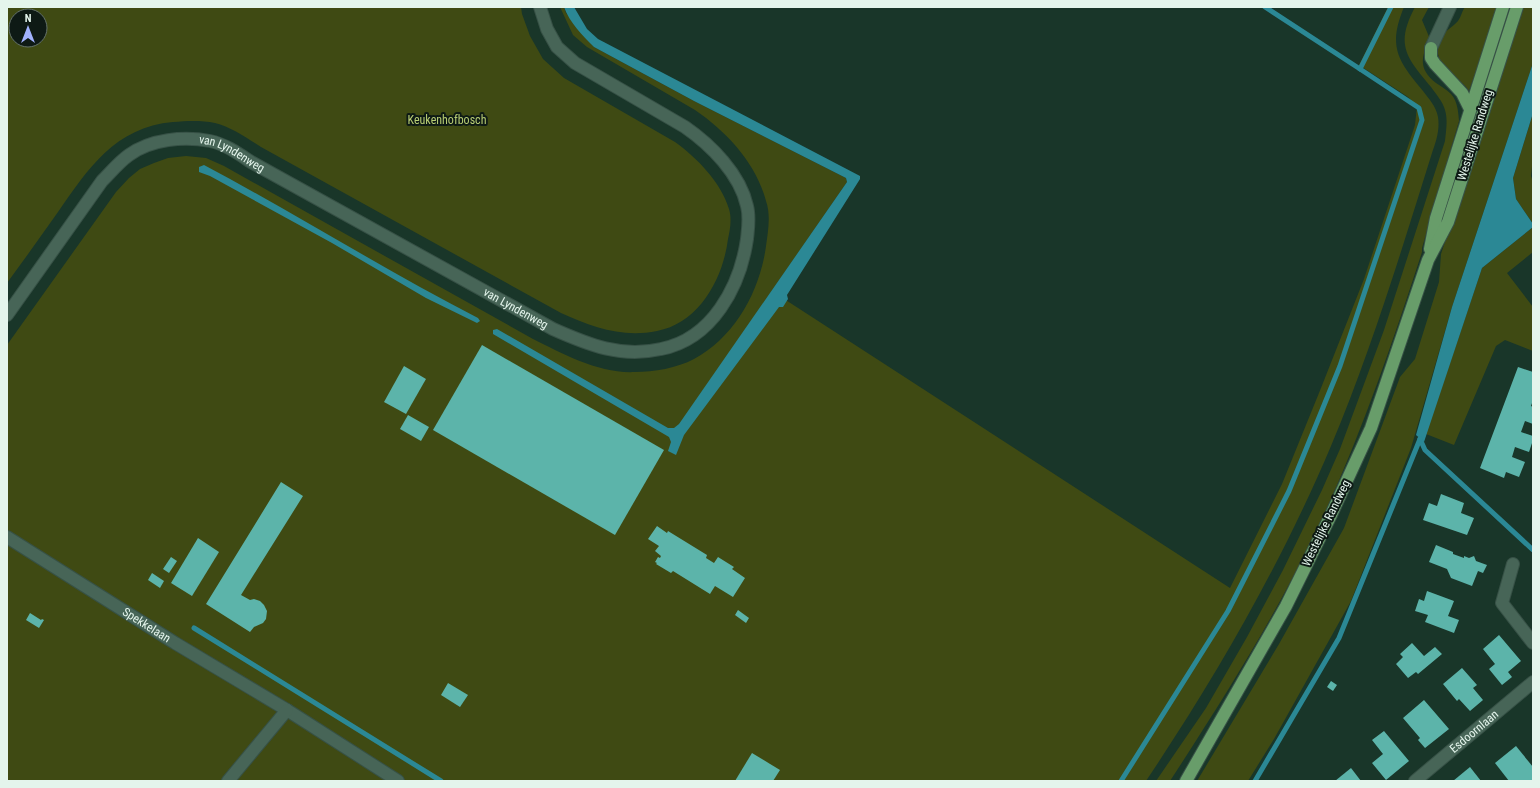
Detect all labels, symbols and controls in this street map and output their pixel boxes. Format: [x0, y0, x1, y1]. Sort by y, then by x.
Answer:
north arrow [8, 8, 48, 48]
text: N [25, 12, 32, 25]
street label: Westelijke Randweg [1455, 88, 1496, 182]
park label: Keukenhofbosch [408, 113, 487, 127]
street label: van Lyndenweg [198, 132, 267, 175]
street label: van Lyndenweg [481, 285, 551, 332]
street label: Westelijke Randweg [1299, 477, 1353, 568]
street label: Spekkelaan [120, 605, 173, 646]
street label: Esdoornlaan [1447, 707, 1501, 756]

